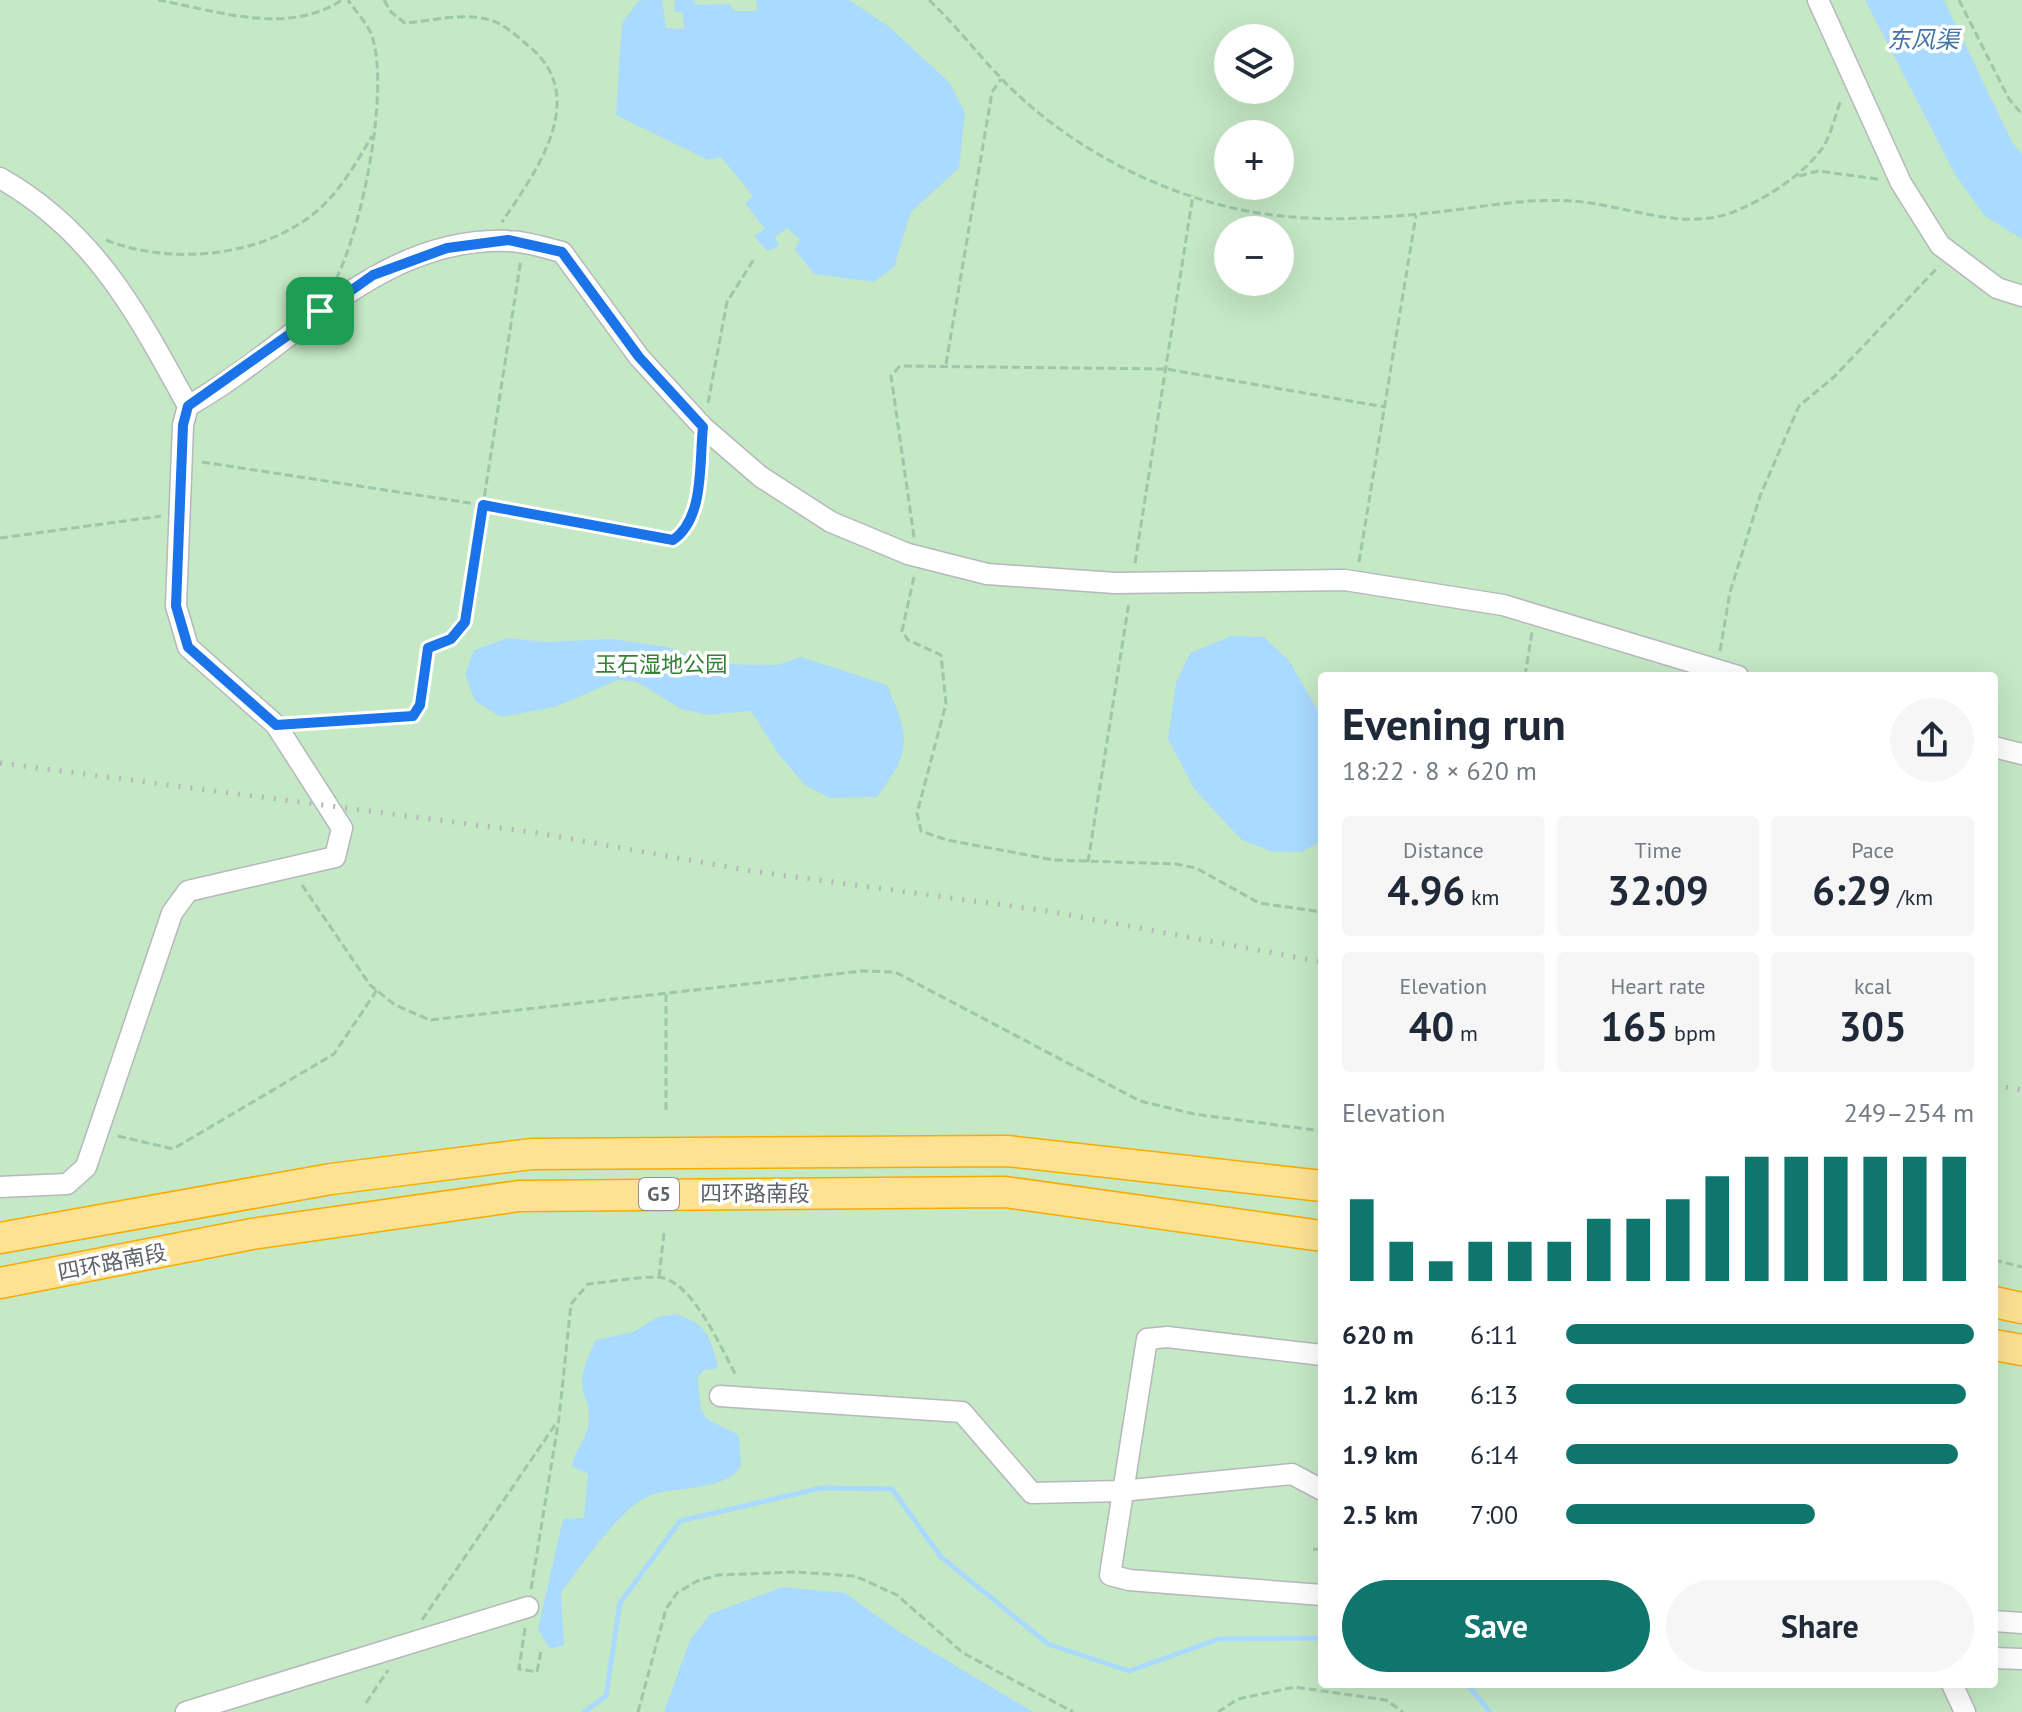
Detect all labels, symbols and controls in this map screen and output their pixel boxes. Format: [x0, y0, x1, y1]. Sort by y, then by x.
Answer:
map controls [1214, 24, 1294, 296]
button: layers [1214, 24, 1294, 104]
water label: 东风渠 [1887, 24, 1962, 55]
button: + [1214, 120, 1294, 200]
button: − [1214, 216, 1294, 296]
pin [286, 277, 354, 345]
icon: arrive [298, 289, 342, 333]
park label: 玉石湿地公园 [595, 650, 727, 678]
text: Evening run [1342, 695, 1566, 752]
button: share [1890, 698, 1974, 782]
text: 18:22 · 8 × 620 m [1342, 754, 1537, 787]
text: Distance [1403, 836, 1484, 864]
text: Time [1634, 836, 1682, 864]
text: Pace [1851, 836, 1894, 864]
text: 4.96 [1387, 864, 1465, 916]
text: 32:09 [1607, 864, 1709, 916]
text: 6:29 [1812, 864, 1891, 916]
text: km [1465, 883, 1499, 911]
text: /km [1891, 883, 1933, 911]
text: Elevation [1400, 972, 1487, 1000]
text: Heart rate [1610, 972, 1706, 1000]
text: kcal [1854, 972, 1891, 1000]
text: 40 [1409, 1000, 1454, 1052]
text: 165 [1600, 1000, 1668, 1052]
text: 305 [1839, 1000, 1907, 1052]
text: m [1454, 1019, 1478, 1047]
text: bpm [1668, 1019, 1716, 1047]
text: Elevation [1342, 1096, 1446, 1129]
text: 249–254 m [1844, 1096, 1974, 1129]
road number: G5 [639, 1178, 679, 1210]
street label: 四环路南段 [700, 1179, 810, 1207]
street label: 四环路南段 [55, 1238, 169, 1286]
text: 620 m [1342, 1318, 1414, 1351]
text: 6:11 [1470, 1318, 1518, 1351]
text: 1.2 km [1342, 1378, 1418, 1411]
text: 6:13 [1470, 1378, 1518, 1411]
text: 1.9 km [1342, 1438, 1418, 1471]
text: 6:14 [1470, 1438, 1518, 1471]
text: 2.5 km [1342, 1498, 1418, 1531]
text: 7:00 [1470, 1498, 1518, 1531]
button: Save [1342, 1580, 1650, 1672]
button: Share [1666, 1580, 1974, 1672]

